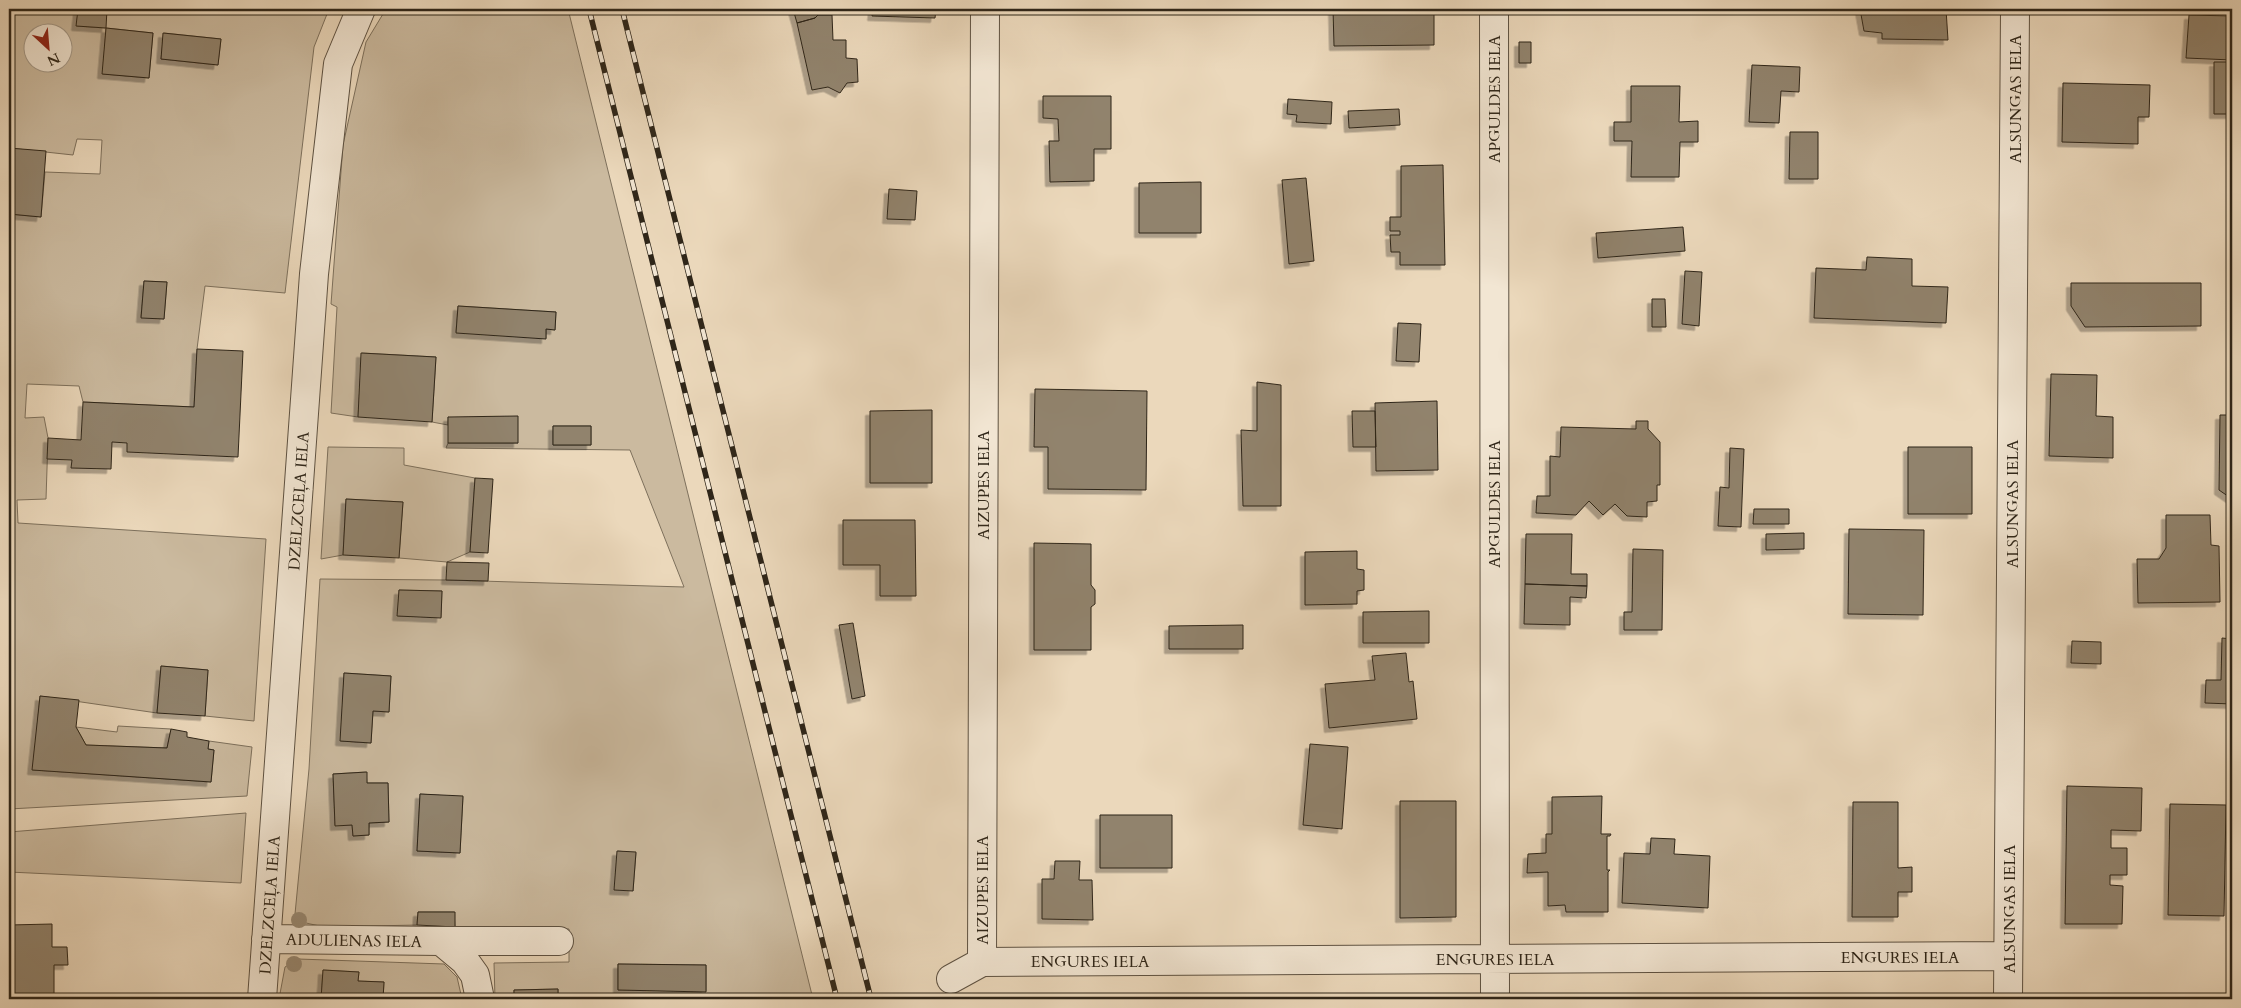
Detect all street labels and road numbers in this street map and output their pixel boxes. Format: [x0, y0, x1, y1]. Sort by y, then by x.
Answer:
street label: APGULDES IELA [1484, 34, 1506, 163]
street label: ALSUNGAS IELA [2005, 34, 2027, 163]
street label: DZELZCEĻA IELA [283, 430, 315, 571]
street label: AIZUPES IELA [973, 430, 995, 540]
street label: APGULDES IELA [1484, 439, 1506, 568]
street label: ALSUNGAS IELA [2002, 439, 2024, 568]
street label: DZELZCEĻA IELA [254, 834, 286, 975]
street label: AIZUPES IELA [972, 835, 994, 945]
street label: ALSUNGAS IELA [1999, 844, 2021, 973]
street label: ADULIENAS IELA [286, 929, 423, 953]
street label: ENGURES IELA [1841, 947, 1960, 969]
street label: ENGURES IELA [1436, 949, 1555, 971]
street label: ENGURES IELA [1031, 951, 1150, 973]

